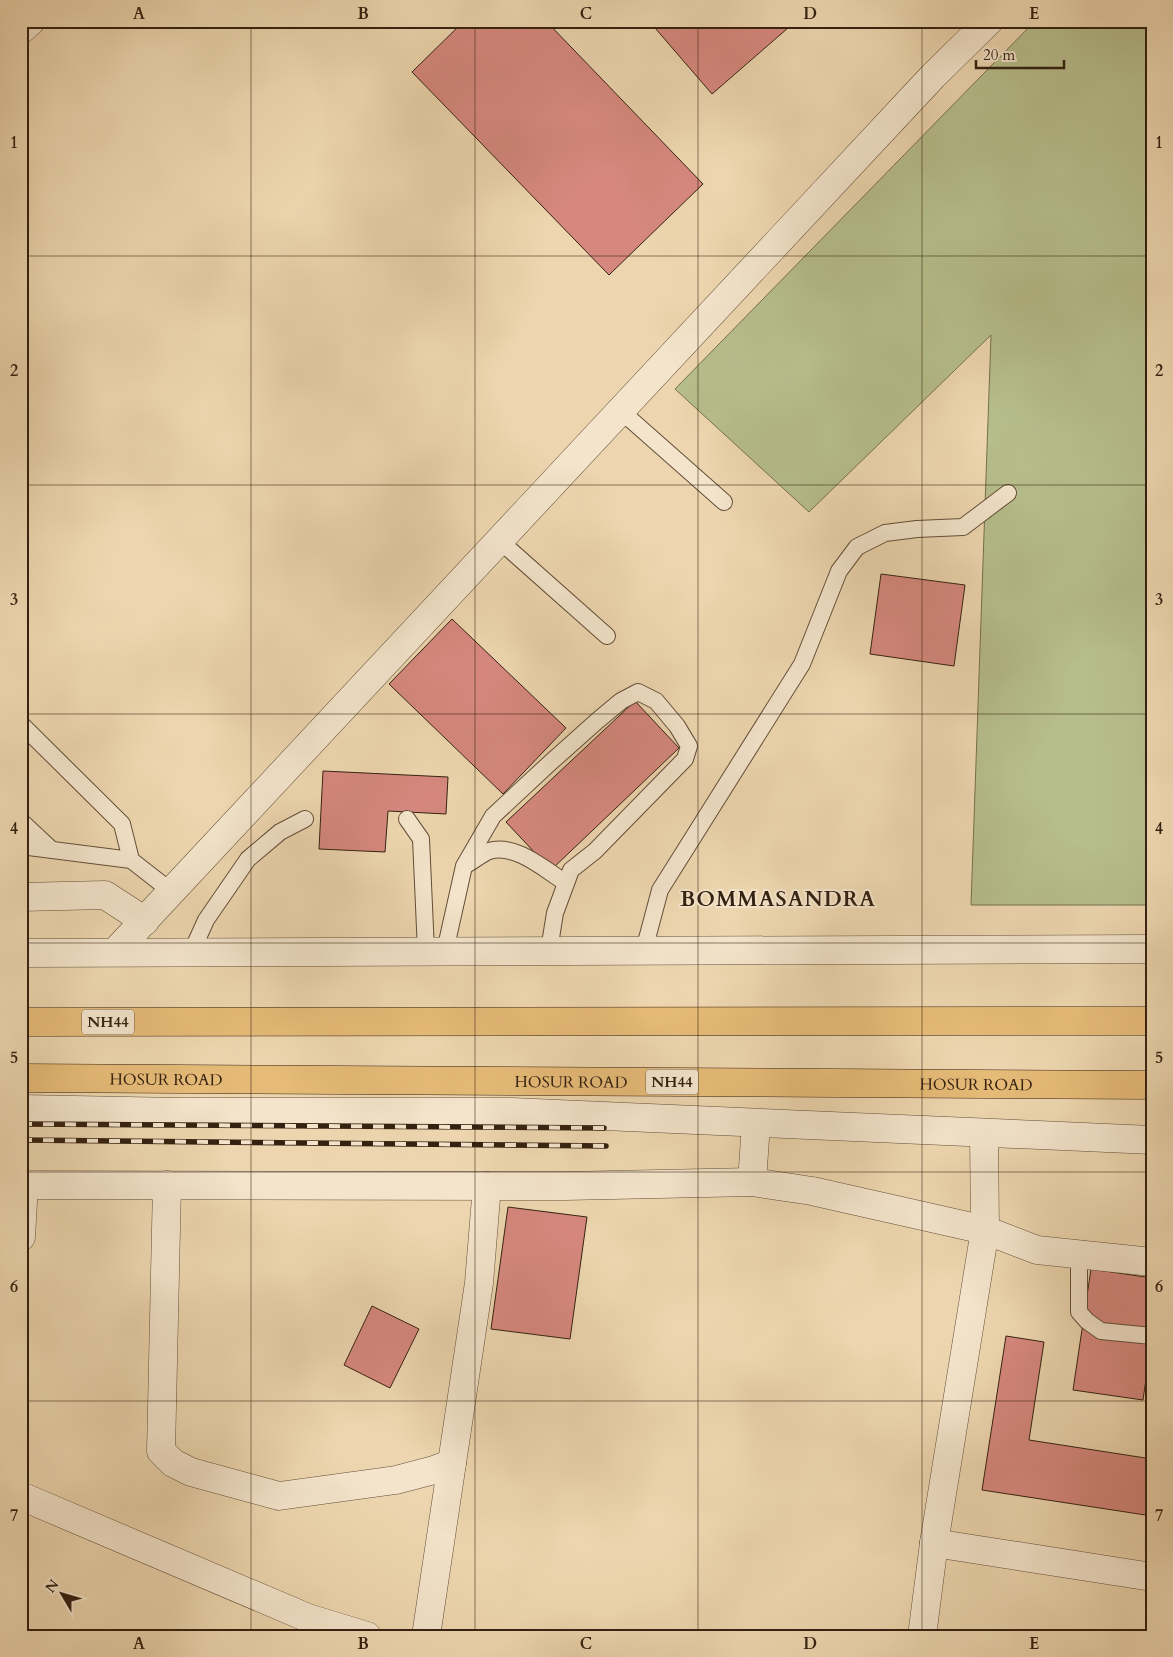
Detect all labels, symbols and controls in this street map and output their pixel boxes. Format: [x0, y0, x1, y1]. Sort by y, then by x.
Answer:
text: A [133, 3, 145, 25]
text: B [357, 3, 369, 25]
text: C [580, 3, 592, 25]
text: D [803, 3, 817, 25]
text: E [1029, 3, 1039, 25]
scale bar [976, 38, 1063, 70]
text: 20 m [983, 45, 1015, 65]
text: 1 [10, 132, 18, 154]
text: 1 [1155, 132, 1163, 154]
text: 2 [10, 360, 18, 382]
text: 2 [1155, 360, 1163, 382]
text: 3 [10, 589, 18, 611]
text: 3 [1155, 589, 1163, 611]
text: 4 [10, 818, 18, 840]
text: 4 [1155, 818, 1163, 840]
district label: BOMMASANDRA [680, 885, 876, 914]
road number: NH44 [82, 1010, 134, 1034]
text: 5 [10, 1047, 18, 1069]
text: 5 [1155, 1047, 1163, 1069]
street label: HOSUR ROAD [109, 1069, 223, 1091]
road number: NH44 [646, 1070, 698, 1094]
street label: HOSUR ROAD [514, 1071, 628, 1094]
street label: HOSUR ROAD [919, 1074, 1033, 1096]
text: 6 [10, 1276, 18, 1298]
text: 6 [1155, 1276, 1163, 1298]
text: 7 [10, 1505, 18, 1527]
text: 7 [1155, 1505, 1163, 1527]
north arrow [38, 1570, 88, 1620]
text: N [41, 1576, 63, 1597]
text: A [133, 1633, 145, 1655]
text: B [357, 1633, 369, 1655]
text: C [580, 1633, 592, 1655]
text: D [803, 1633, 817, 1655]
text: E [1029, 1633, 1039, 1655]

